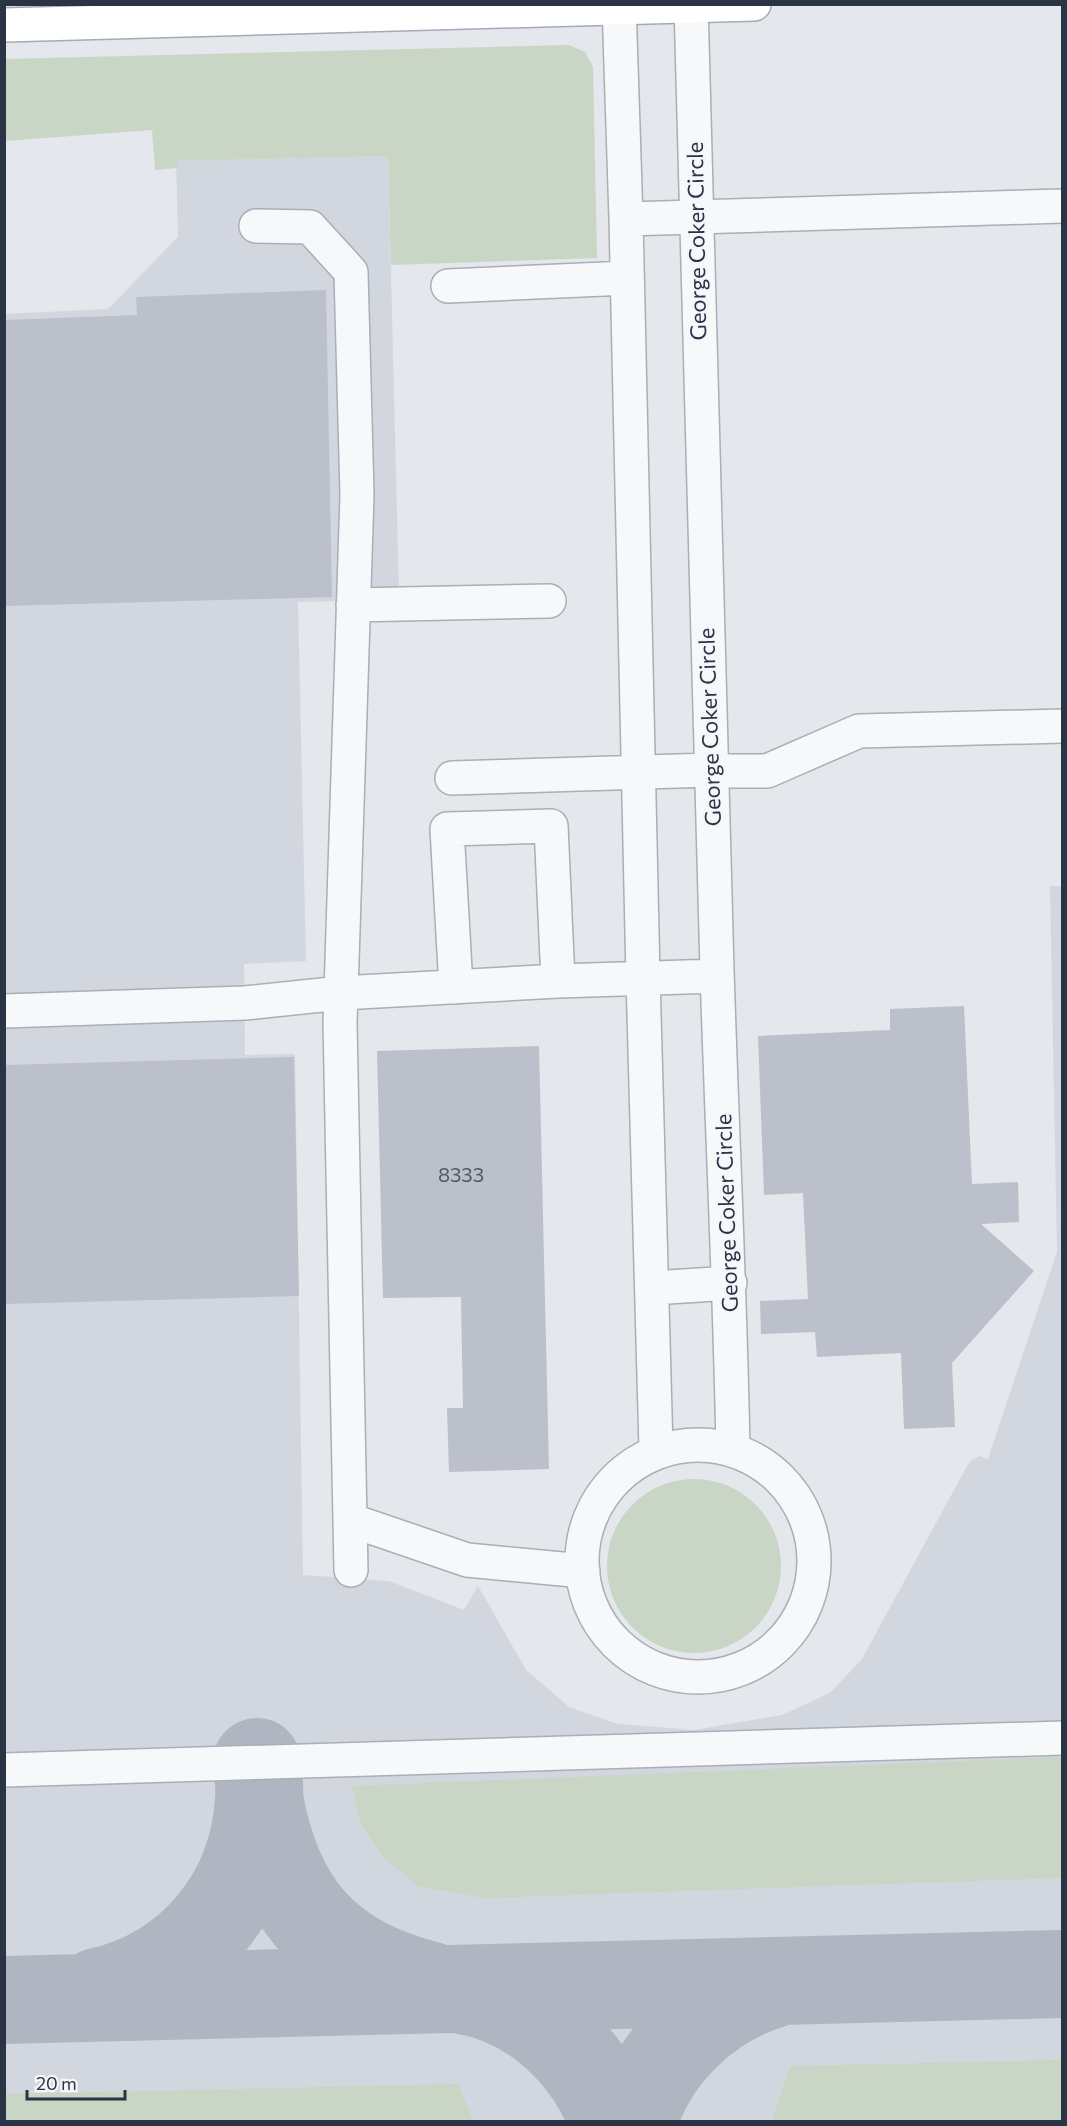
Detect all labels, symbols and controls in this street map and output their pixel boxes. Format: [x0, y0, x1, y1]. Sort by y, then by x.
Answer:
street label: George Coker Circle [681, 141, 711, 341]
street label: George Coker Circle [692, 627, 726, 827]
street label: George Coker Circle [709, 1113, 743, 1313]
house number: 8333 [438, 1162, 484, 1186]
scale bar [27, 2063, 124, 2101]
text: 20 m [36, 2072, 77, 2094]

